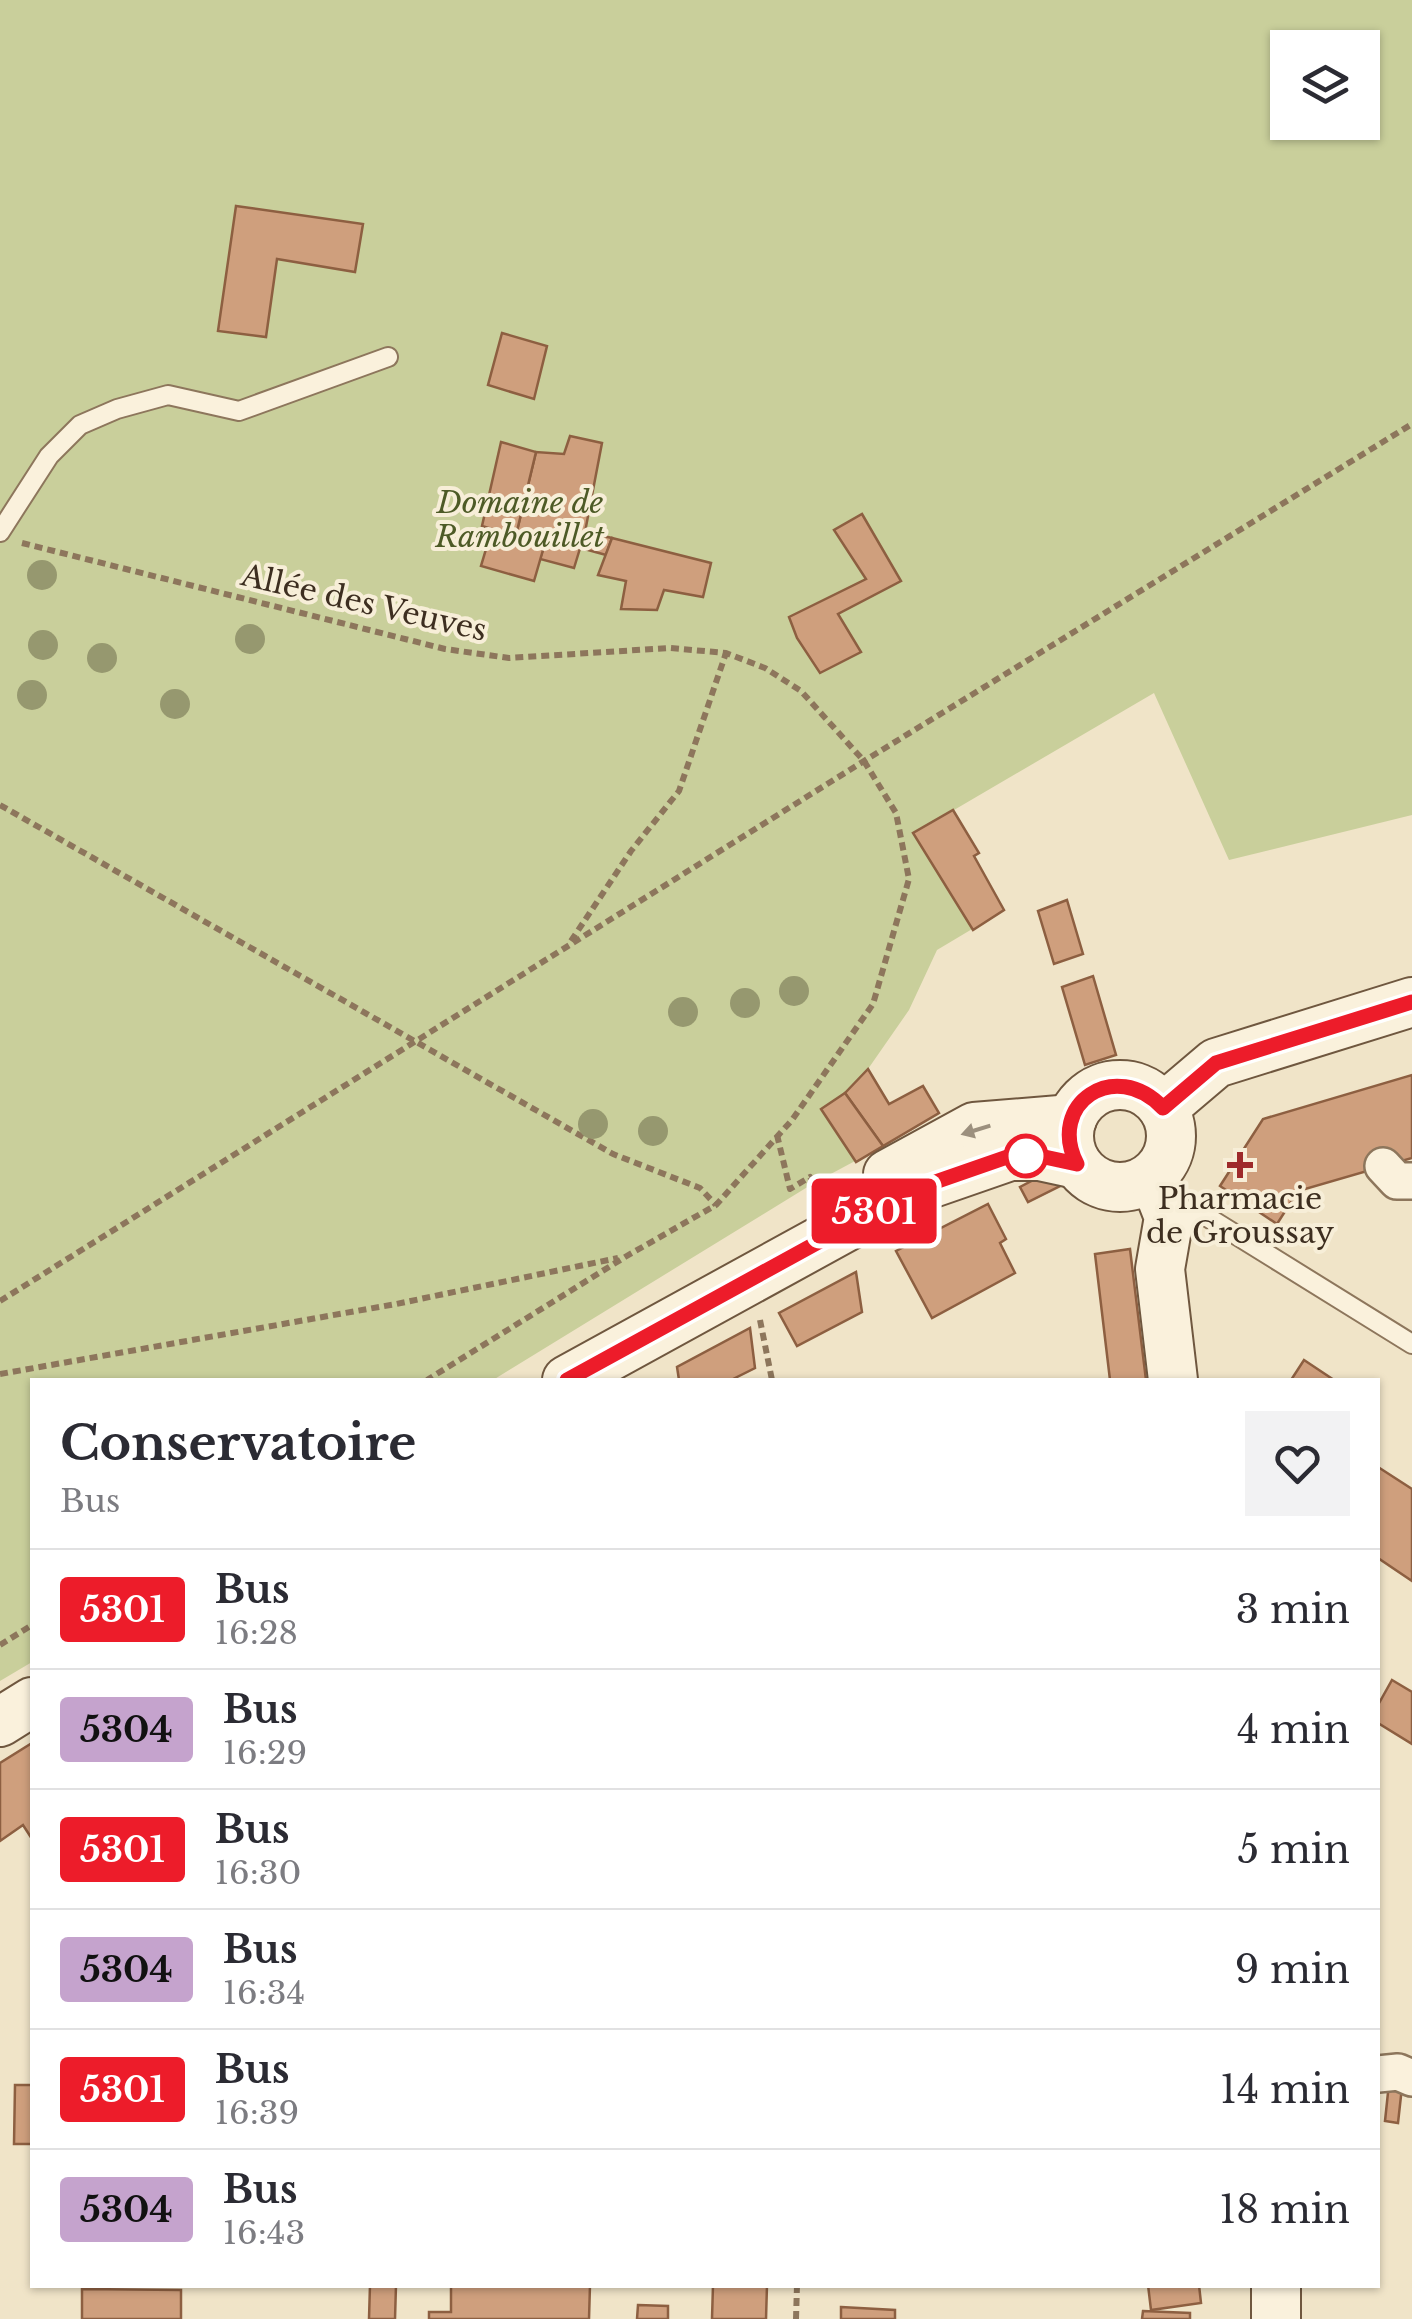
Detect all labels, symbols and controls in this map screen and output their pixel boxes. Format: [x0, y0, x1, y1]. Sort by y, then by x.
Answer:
map controls [1270, 30, 1380, 140]
button: layers [1270, 30, 1380, 140]
park label: Domaine de Rambouillet [434, 484, 605, 555]
street label: Allée des Veuves [237, 556, 490, 649]
one-way arrow [960, 1123, 990, 1138]
unlabelled marker [1005, 1135, 1047, 1177]
marker: Pharmacie de Groussay [1229, 1154, 1251, 1176]
line badge: 5301 [804, 1178, 944, 1244]
place label: Pharmacie de Groussay [1146, 1180, 1334, 1251]
text: 5301 [832, 1190, 916, 1233]
button: heart [1245, 1411, 1350, 1516]
text: Conservatoire [60, 1413, 416, 1473]
text: Bus [60, 1481, 120, 1521]
text: Bus [215, 1566, 290, 1613]
text: 3 min [1236, 1586, 1350, 1633]
text: 5301 [80, 1588, 165, 1631]
text: 16:28 [215, 1613, 298, 1653]
text: Bus [223, 1686, 298, 1733]
text: 4 min [1237, 1706, 1350, 1753]
text: 5304 [80, 1708, 173, 1751]
text: 16:29 [223, 1733, 307, 1773]
text: Bus [215, 1806, 290, 1853]
text: 5 min [1238, 1826, 1350, 1873]
text: 5301 [80, 1828, 165, 1871]
text: 16:30 [215, 1853, 301, 1893]
text: Bus [223, 1926, 298, 1973]
text: 9 min [1235, 1946, 1350, 1993]
text: 5304 [80, 1948, 173, 1991]
text: 16:34 [223, 1973, 305, 2013]
text: Bus [215, 2046, 290, 2093]
text: 14 min [1220, 2066, 1350, 2113]
text: 5301 [80, 2068, 165, 2111]
text: 16:39 [215, 2093, 299, 2133]
text: Bus [223, 2166, 298, 2213]
text: 18 min [1219, 2186, 1350, 2233]
text: 5304 [80, 2188, 173, 2231]
text: 16:43 [223, 2213, 305, 2253]

